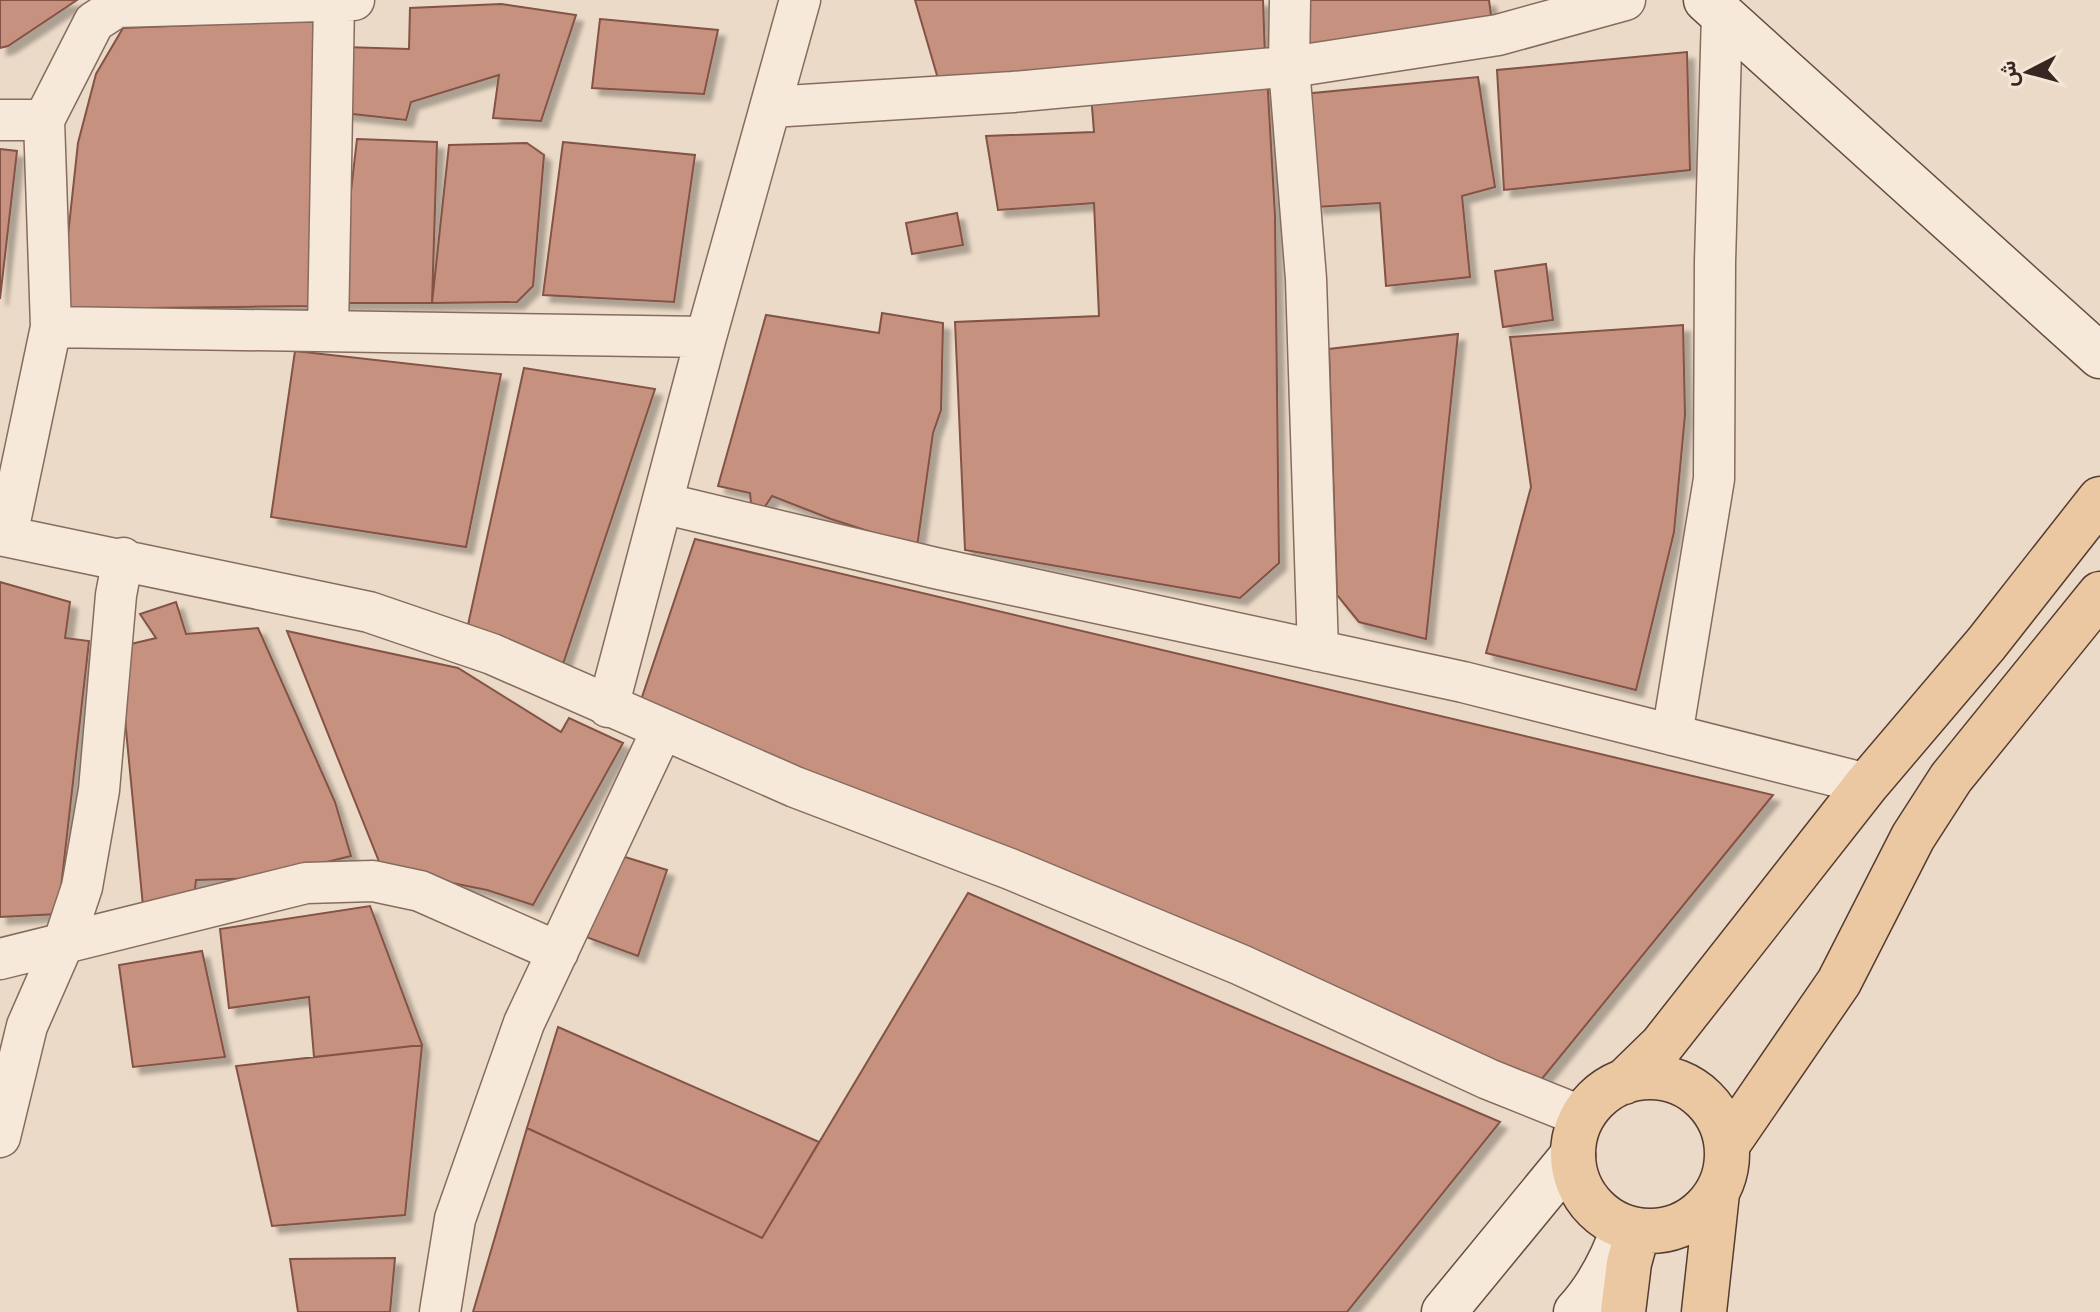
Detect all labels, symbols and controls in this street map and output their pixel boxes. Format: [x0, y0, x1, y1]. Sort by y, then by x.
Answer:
north arrow [1988, 32, 2068, 112]
text: ش [1992, 59, 2027, 89]

